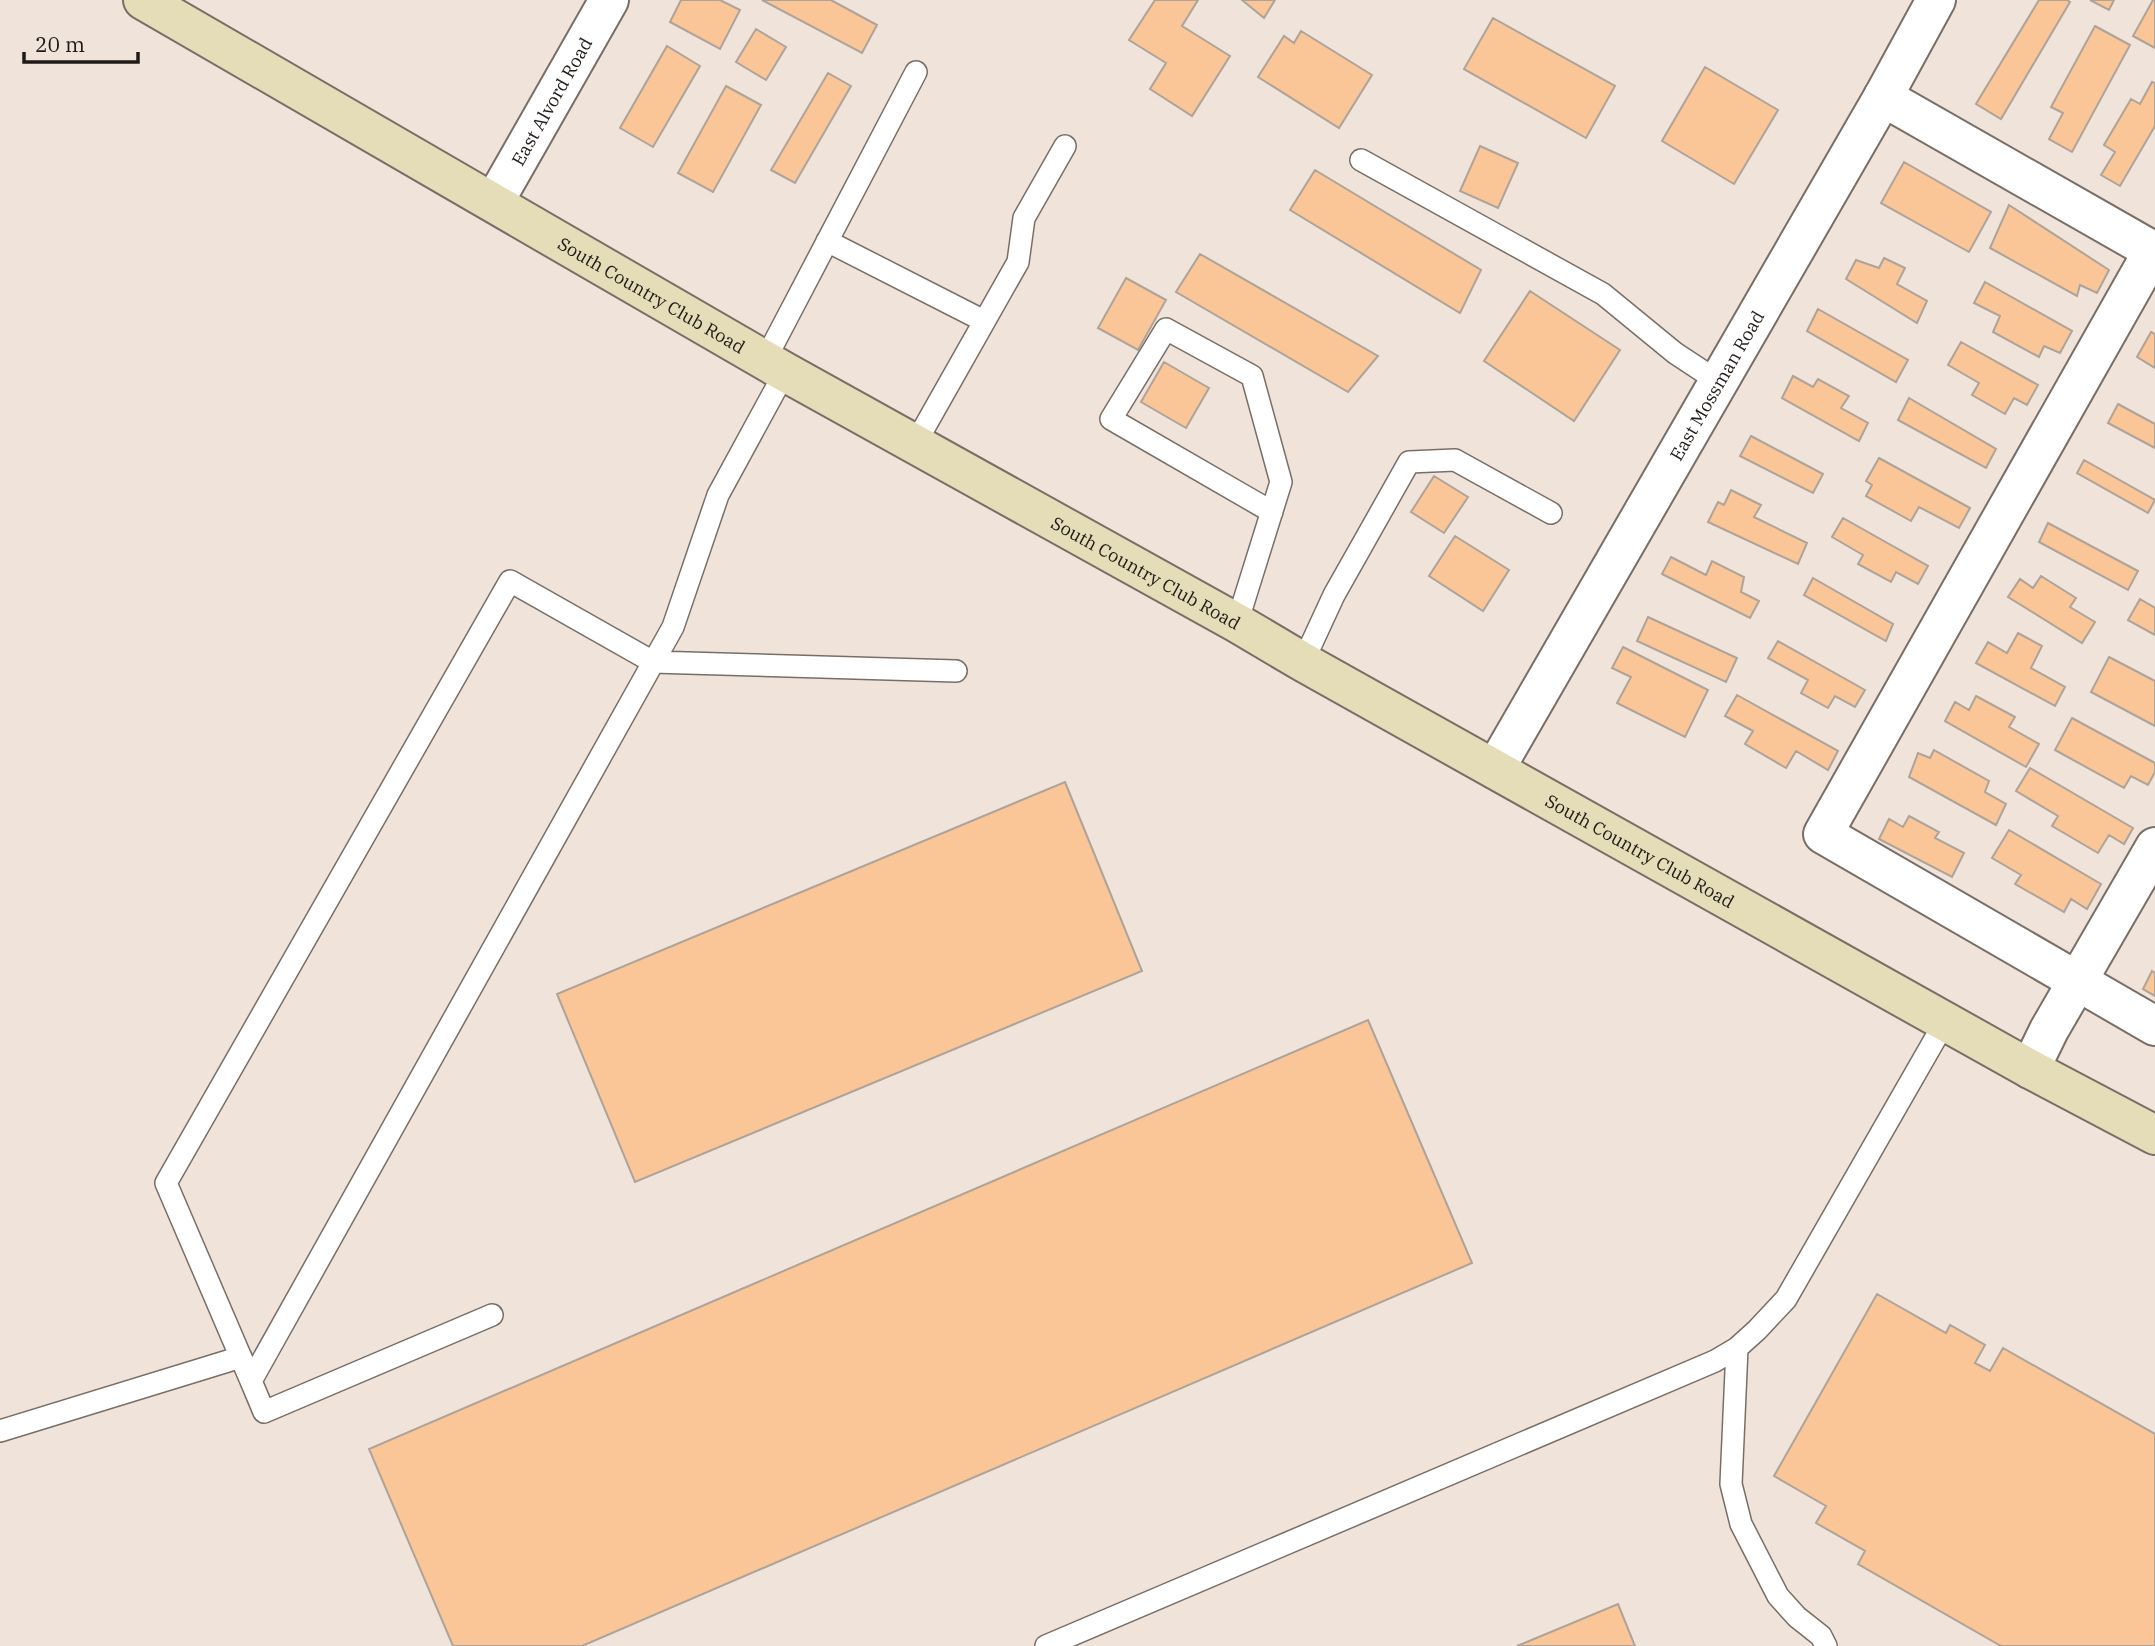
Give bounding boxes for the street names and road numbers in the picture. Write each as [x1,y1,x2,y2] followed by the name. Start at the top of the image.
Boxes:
[506,33,597,169] street label: East Alvord Road
[554,231,750,358] street label: South Country Club Road
[1664,306,1769,465] street label: East Mossman Road
[1047,511,1245,634] street label: South Country Club Road
[1542,789,1739,913] street label: South Country Club Road

